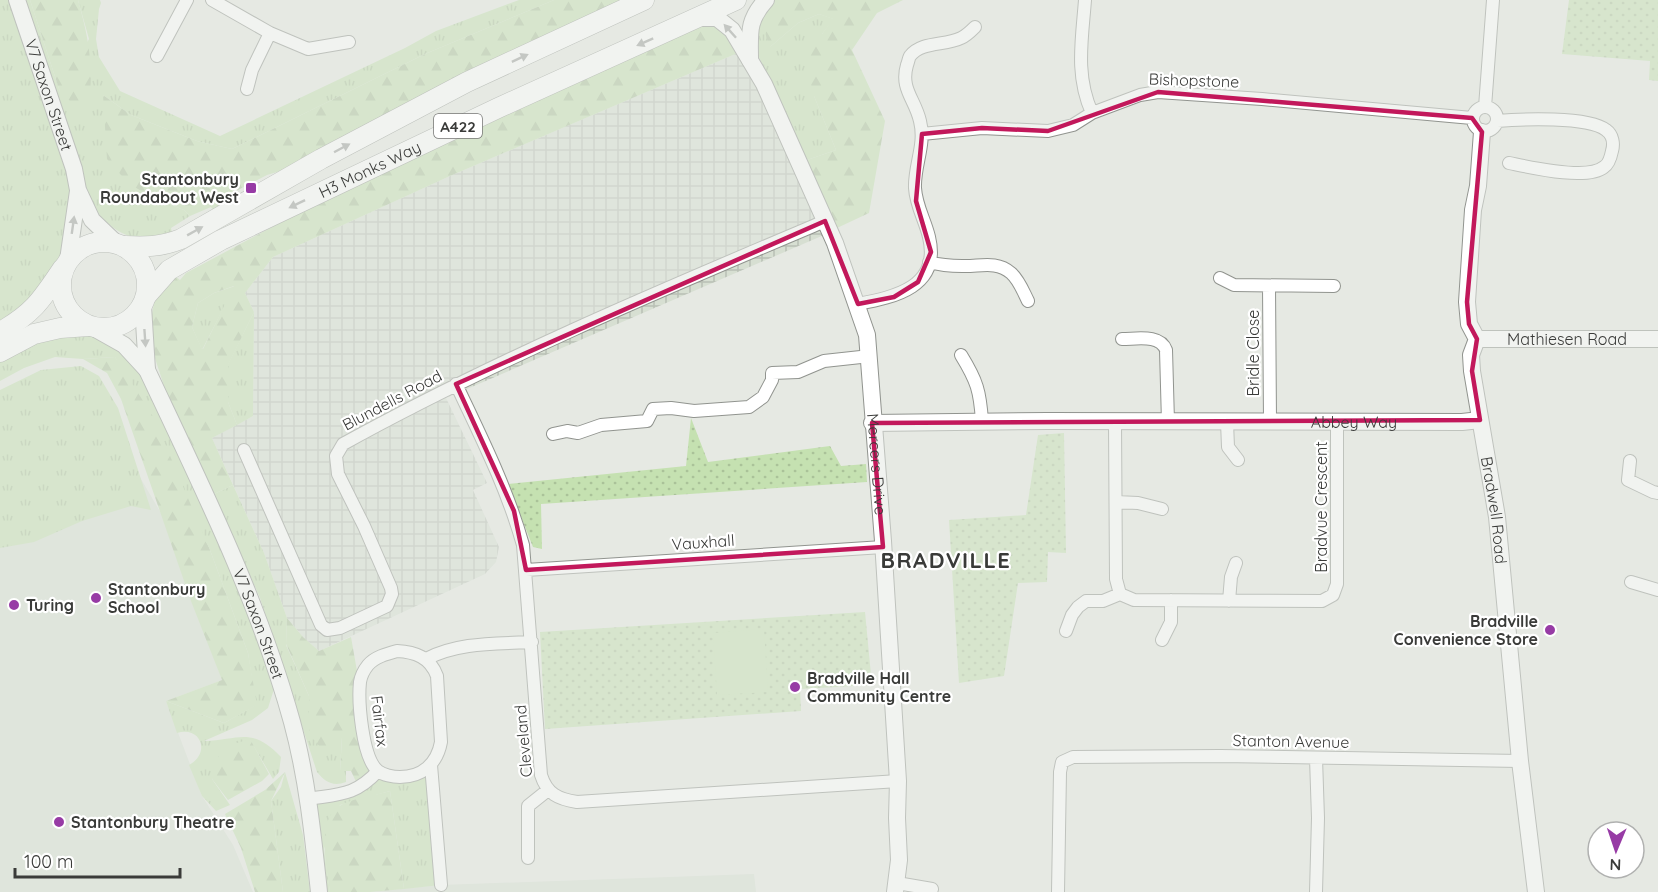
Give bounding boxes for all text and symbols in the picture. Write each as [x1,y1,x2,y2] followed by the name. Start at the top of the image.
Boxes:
[723,23,737,38] one-way arrow
[21,36,77,153] street label: V7 Saxon Street
[636,37,653,46] one-way arrow
[511,53,528,62] one-way arrow
[1148,68,1240,92] street label: Bishopstone
[434,114,482,138] road number: A422
[315,136,424,202] street label: H3 Monks Way
[333,143,350,153] one-way arrow
[100,169,239,207] place label: Stantonbury Roundabout West
[244,181,258,195] marker: Stantonbury Roundabout West
[288,200,305,209] one-way arrow
[69,215,78,234] one-way arrow
[187,226,204,236] one-way arrow
[1243,310,1263,396] street label: Bridle Close
[140,328,150,347] one-way arrow
[1507,329,1627,349] street label: Mathiesen Road
[339,365,445,435] street label: Blundells Road
[863,412,891,516] street label: Mercers Drive
[1311,412,1397,432] street label: Abbey Way
[1311,441,1331,573] street label: Bradvue Crescent
[1477,455,1511,565] street label: Bradwell Road
[671,530,735,554] street label: Vauxhall
[881,546,1011,574] district label: BRADVILLE
[229,565,288,681] street label: V7 Saxon Street
[108,579,205,617] place label: Stantonbury School
[89,591,103,605] marker: Stantonbury School
[26,595,74,615] place label: Turing
[7,598,21,612] marker: Turing
[1394,611,1538,649] place label: Bradville Convenience Store
[1543,623,1557,637] marker: Bradville Convenience Store
[807,668,951,706] place label: Bradville Hall Community Centre
[788,680,802,694] marker: Bradville Hall Community Centre
[367,694,393,748] street label: Fairfax
[510,704,536,778] street label: Cleveland
[1232,730,1350,752] street label: Stanton Avenue
[71,812,234,832] place label: Stantonbury Theatre
[52,815,66,829] marker: Stantonbury Theatre
[1586,820,1646,880] north arrow
[15,841,180,879] scale bar
[24,850,73,873] text: 100 m
[1609,855,1622,875] text: N

